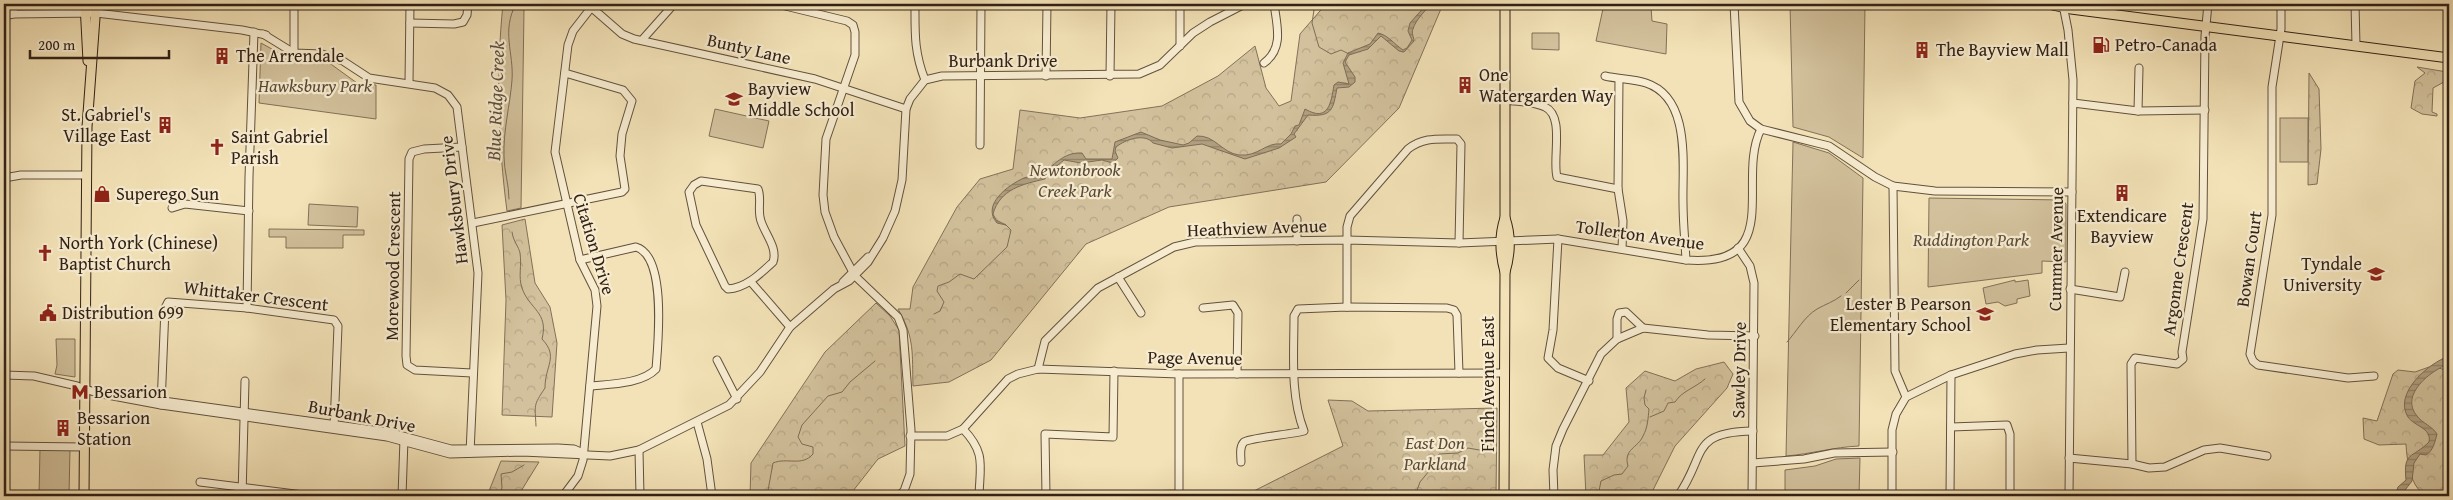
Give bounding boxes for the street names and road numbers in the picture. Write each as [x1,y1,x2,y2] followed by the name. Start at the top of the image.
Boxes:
[705,26,794,71] street label: Bunty Lane
[949,47,1057,74] street label: Burbank Drive
[432,134,475,266] street label: Hawksbury Drive
[2041,187,2070,311] street label: Cummer Avenue
[378,190,407,341] street label: Morewood Crescent
[566,190,623,298] street label: Citation Drive
[2155,200,2200,337] street label: Argonne Crescent
[2228,209,2269,309] street label: Bowan Court
[1187,212,1327,243] street label: Heathview Avenue
[1574,212,1706,257] street label: Tollerton Avenue
[182,273,331,318] street label: Whittaker Crescent
[1474,315,1501,452] street label: Finch Avenue East
[1724,321,1753,419] street label: Sawley Drive
[1147,343,1243,372] street label: Page Avenue
[306,392,418,439] street label: Burbank Drive

